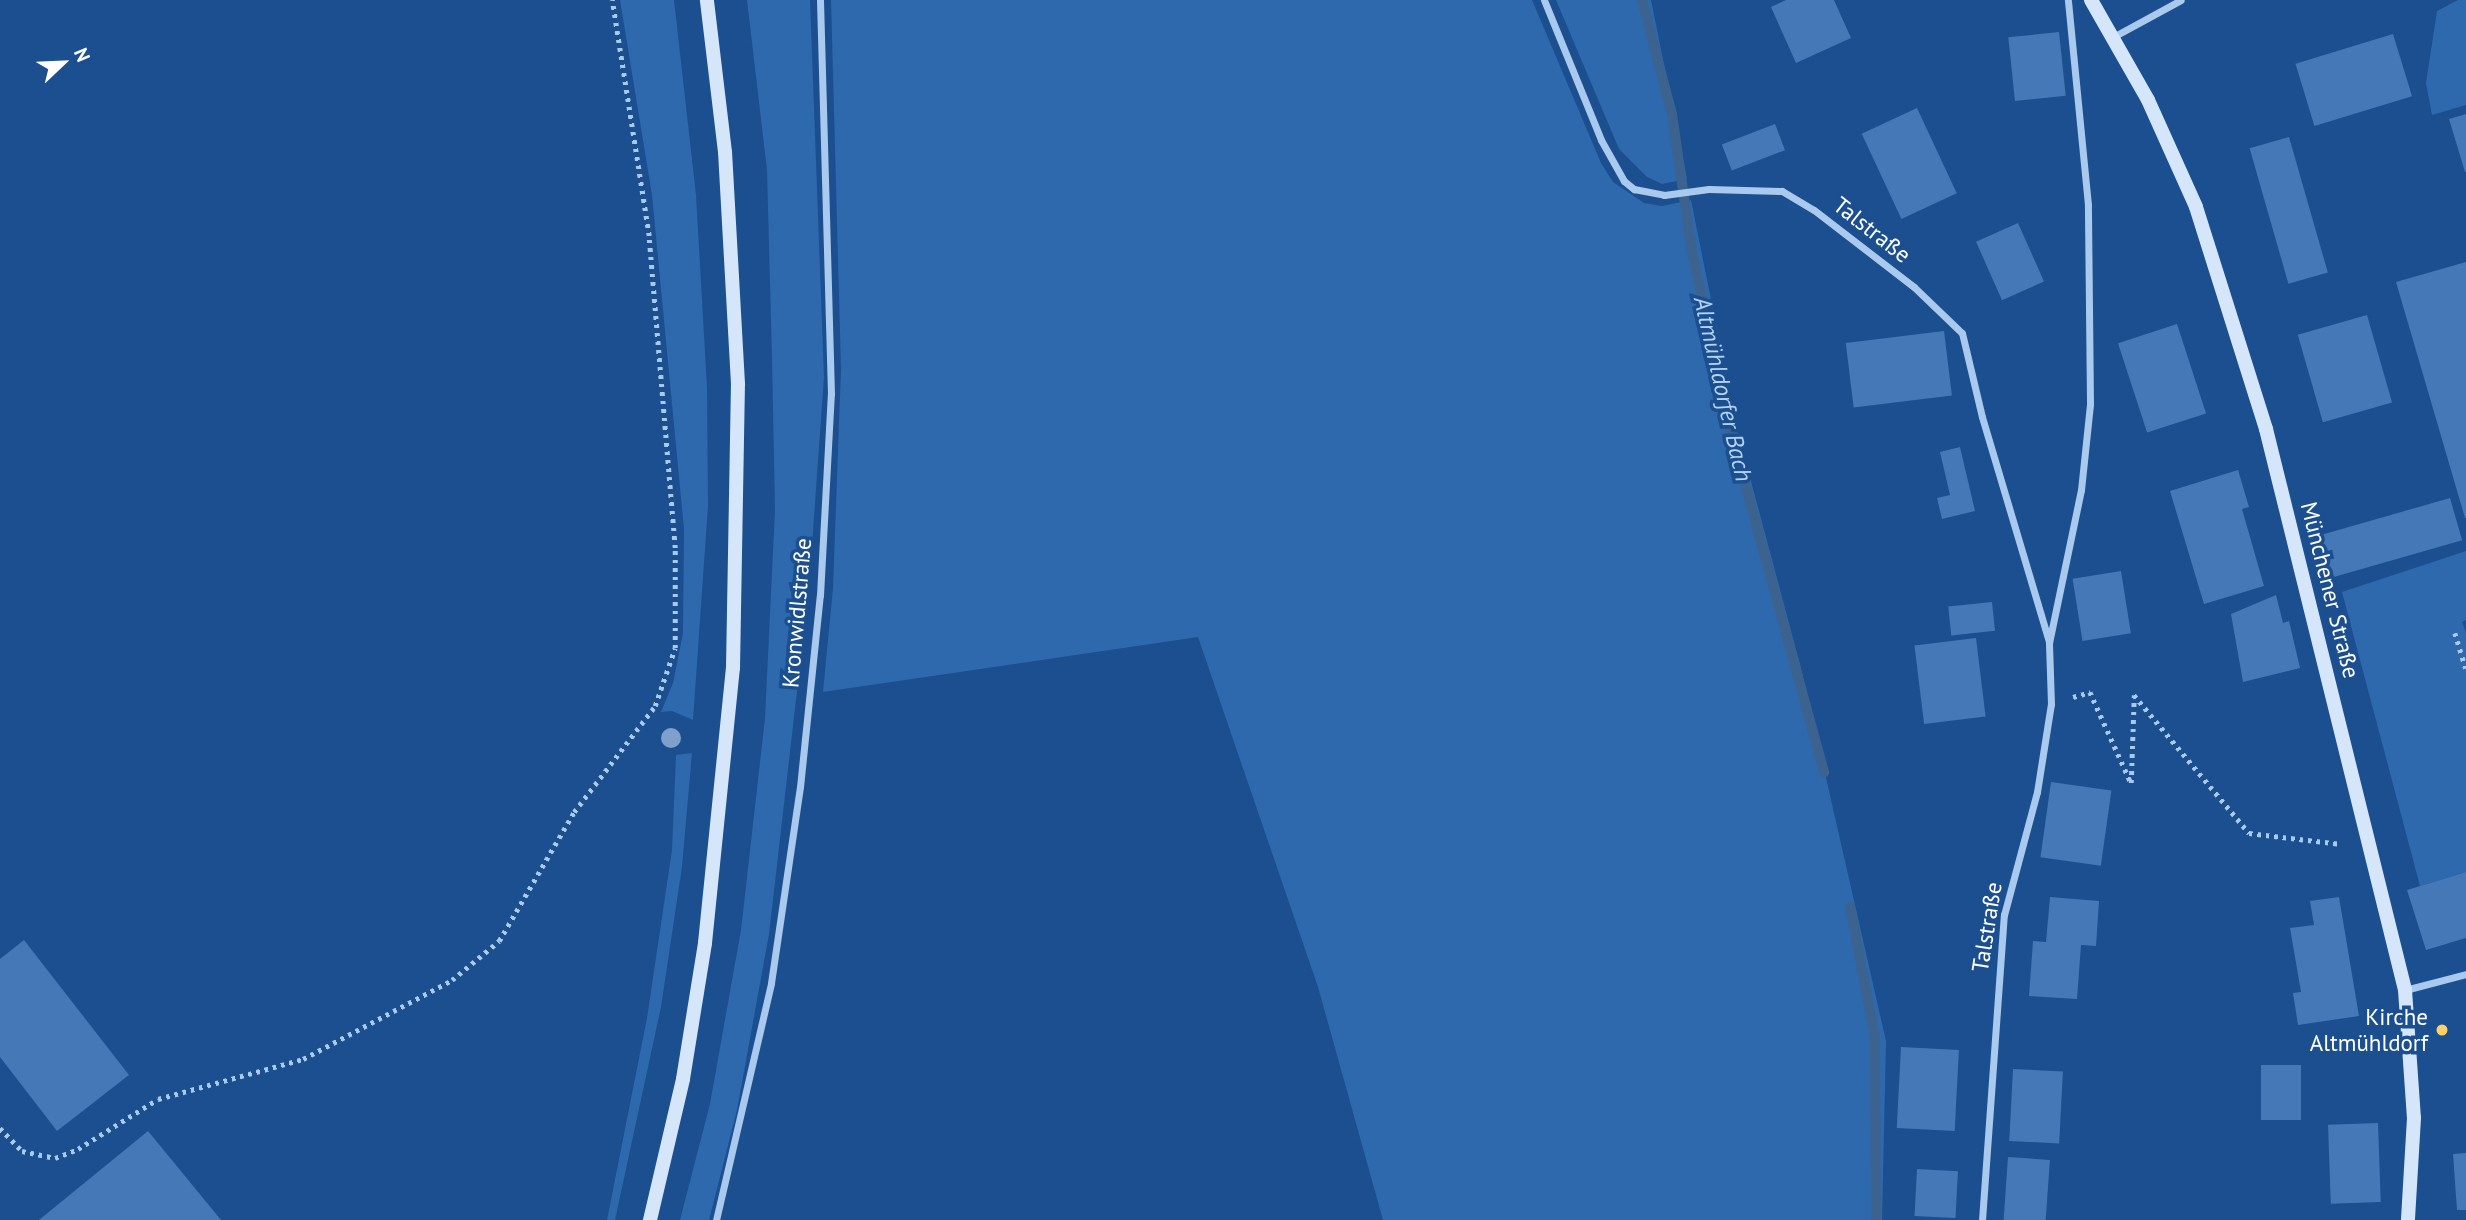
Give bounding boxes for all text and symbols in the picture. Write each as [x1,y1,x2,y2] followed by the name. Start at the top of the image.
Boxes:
[28,28,98,98] north arrow
[69,44,96,65] text: N
[1828,191,1916,269] street label: Talstraße
[1688,294,1758,484] water label: Altmühldorfer Bach
[2295,499,2365,681] street label: Münchener Straße
[777,537,817,689] street label: Kronwidlstraße
[1966,880,2008,974] street label: Talstraße
[2310,1003,2428,1057] place label: Kirche Altmühldorf
[2434,1022,2450,1038] marker: Kirche Altmühldorf

